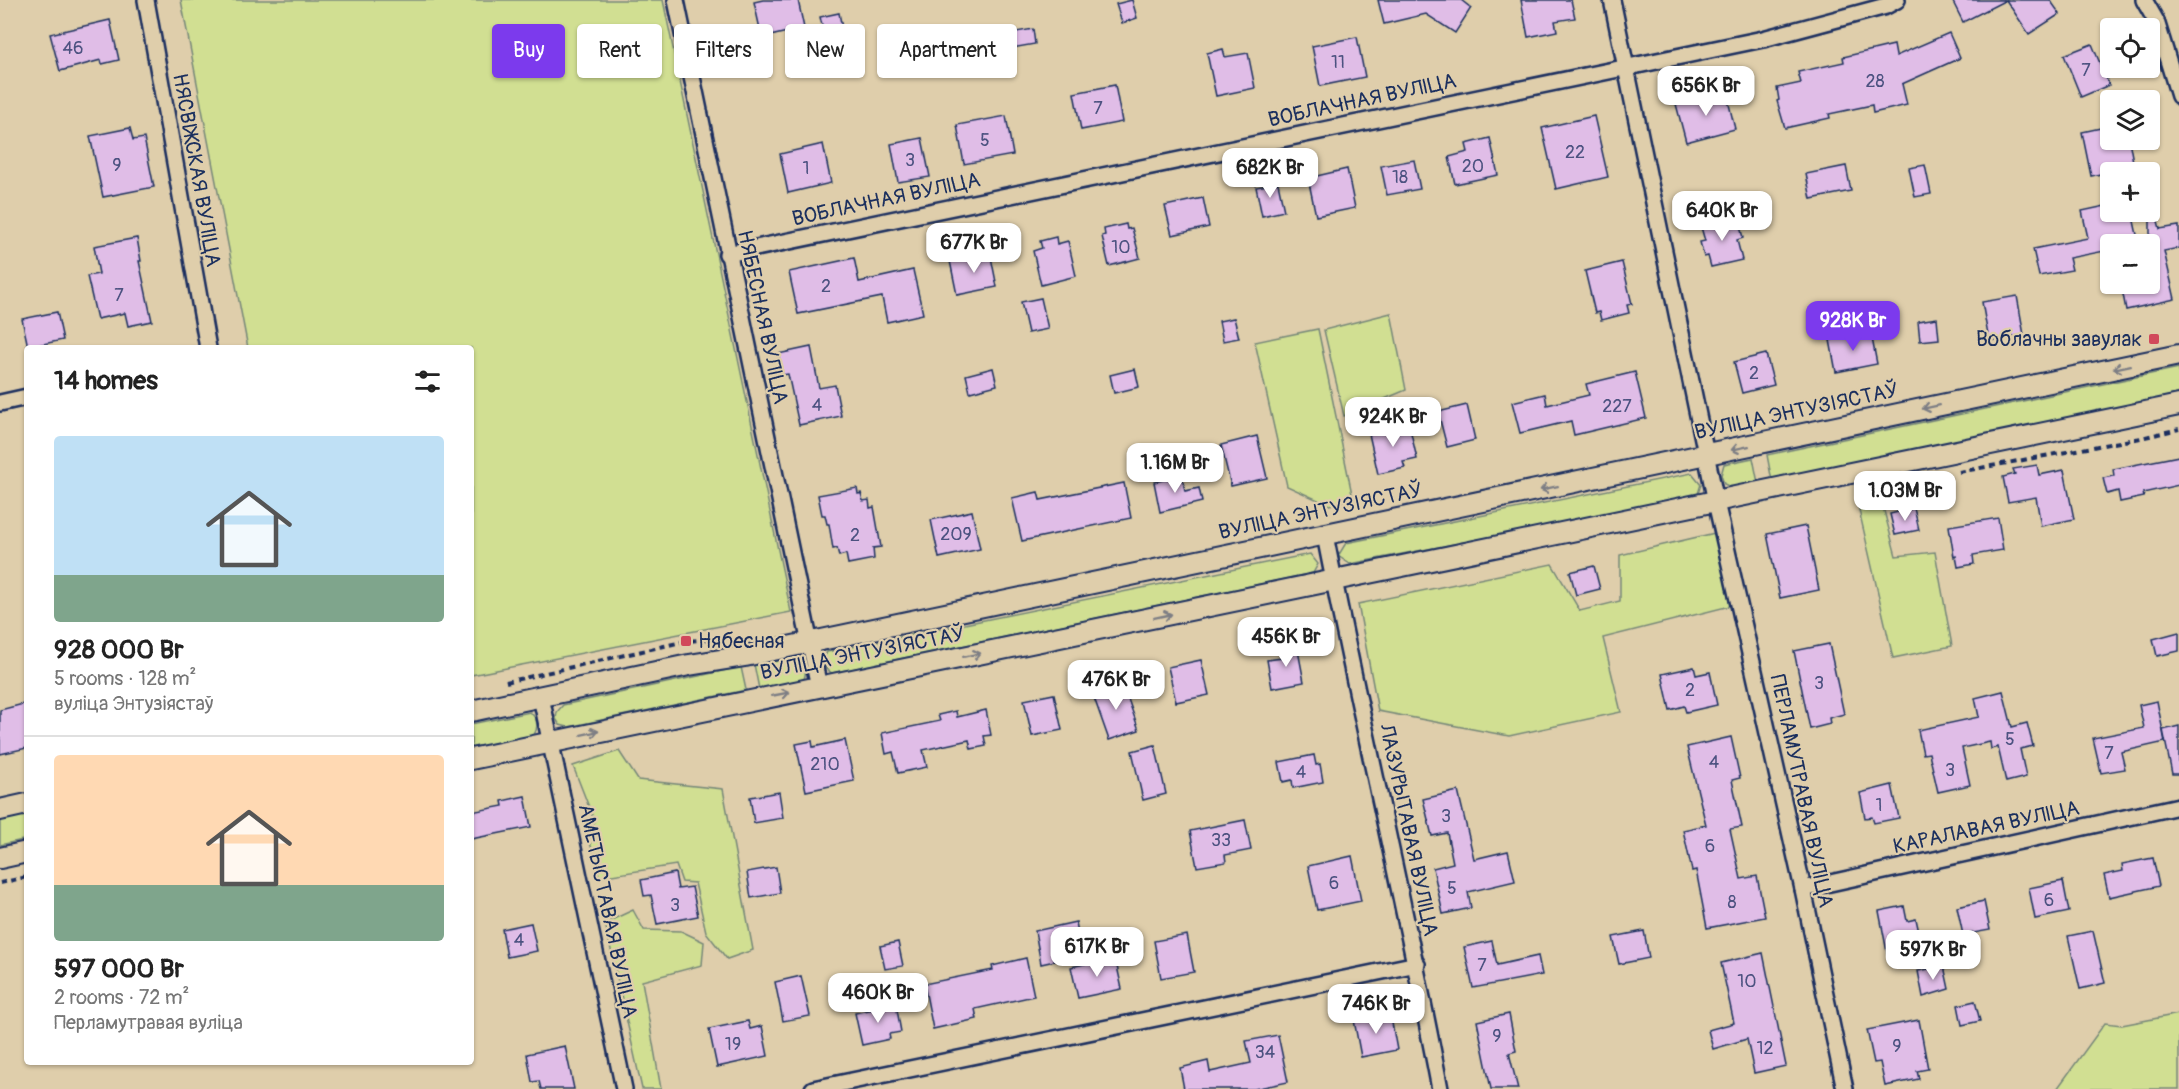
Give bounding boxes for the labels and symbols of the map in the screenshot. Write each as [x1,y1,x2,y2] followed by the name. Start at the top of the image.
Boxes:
[63,37,83,60] house number: 46
[1331,51,1345,74] house number: 11
[2081,59,2091,82] house number: 7
[1651,66,1761,117] pin: 656K Br
[1265,67,1459,134] street label: ВОБЛАЧНАЯ ВУЛІЦА
[1865,70,1885,93] house number: 28
[166,71,227,269] street label: НЯСВІЖСКАЯ ВУЛІЦА
[1093,97,1103,120] house number: 7
[980,129,990,152] house number: 5
[1565,141,1585,164] house number: 22
[1215,148,1325,199] pin: 682K Br
[905,149,915,172] house number: 3
[112,154,122,177] house number: 9
[1462,155,1484,178] house number: 20
[802,157,810,180] house number: 1
[789,166,983,233] street label: ВОБЛАЧНАЯ ВУЛІЦА
[1392,166,1408,189] house number: 18
[1667,191,1777,242] pin: 640K Br
[919,223,1029,274] pin: 677K Br
[731,228,794,407] street label: НЯБЕСНАЯ ВУЛІЦА
[1111,236,1131,259] house number: 10
[821,275,831,298] house number: 2
[114,284,124,307] house number: 7
[1798,301,1908,352] pin: 928K Br
[1976,326,2142,353] place label: Воблачны завулак
[2147,332,2161,346] marker: Воблачны завулак
[1749,362,1759,385] house number: 2
[2112,362,2132,373] one-way arrow
[1692,377,1900,446] street label: ВУЛІЦА ЭНТУЗІЯСТАЎ
[812,394,823,417] house number: 4
[1602,395,1632,418] house number: 227
[1338,397,1448,448] pin: 924K Br
[1922,402,1941,414] one-way arrow
[1113,443,1237,494] pin: 1.16M Br
[1731,443,1750,454] one-way arrow
[1843,471,1967,522] pin: 1.03M Br
[1216,477,1424,546] street label: ВУЛІЦА ЭНТУЗІЯСТАЎ
[1540,483,1560,494] one-way arrow
[940,523,972,546] house number: 209
[850,524,860,547] house number: 2
[1153,610,1172,621] one-way arrow
[1231,617,1341,668] pin: 456K Br
[758,620,967,686] street label: ВУЛІЦА ЭНТУЗІЯСТАЎ
[698,628,784,655] place label: Нябесная
[679,634,693,648] marker: Нябесная
[962,649,981,661] one-way arrow
[1061,660,1171,711] pin: 476K Br
[1764,672,1839,910] street label: ПЕРЛАМУТРАВАЯ ВУЛІЦА
[1814,672,1824,695] house number: 3
[1685,679,1695,702] house number: 2
[771,689,790,700] one-way arrow
[1373,721,1444,939] street label: ЛАЗУРЫТАВАЯ ВУЛІЦА
[580,727,599,738] one-way arrow
[2005,728,2015,751] house number: 5
[2104,742,2114,765] house number: 7
[1709,751,1720,774] house number: 4
[810,753,840,776] house number: 210
[1945,759,1955,782] house number: 3
[1296,761,1307,784] house number: 4
[1875,794,1883,817] house number: 1
[1890,795,2082,860] street label: КАРАЛАВАЯ ВУЛІЦА
[572,801,643,1021] street label: АМЕТЫСТАВАЯ ВУЛІЦА
[1441,805,1451,828] house number: 3
[1211,829,1231,852] house number: 33
[1705,835,1715,858] house number: 6
[1329,872,1339,895] house number: 6
[1447,877,1457,900] house number: 5
[2044,889,2054,912] house number: 6
[1727,891,1737,914] house number: 8
[670,894,680,917] house number: 3
[1042,927,1152,978] pin: 617K Br
[514,929,525,952] house number: 4
[1878,930,1988,981] pin: 597K Br
[1477,954,1487,977] house number: 7
[1737,970,1757,993] house number: 10
[823,973,933,1024] pin: 460K Br
[1321,984,1431,1035] pin: 746K Br
[1492,1025,1502,1048] house number: 9
[725,1033,741,1056] house number: 19
[1892,1035,1902,1058] house number: 9
[1756,1037,1774,1060] house number: 12
[1255,1041,1276,1064] house number: 34

